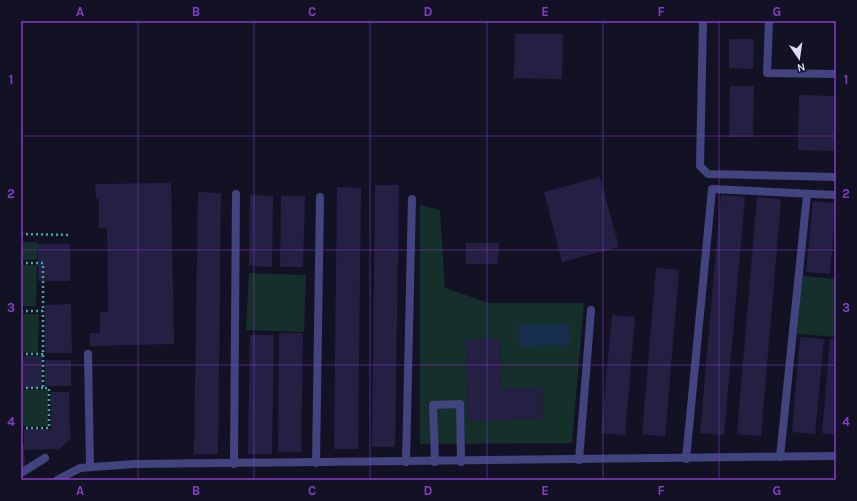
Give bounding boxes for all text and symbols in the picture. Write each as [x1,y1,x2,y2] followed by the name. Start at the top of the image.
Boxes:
[76,4,84,19] text: A
[192,4,200,19] text: B
[308,4,316,19] text: C
[424,4,433,19] text: D
[541,4,549,19] text: E
[657,4,665,19] text: F
[773,4,781,19] text: G
[779,38,819,78] north arrow
[796,60,806,74] text: N
[9,72,13,87] text: 1
[844,72,848,87] text: 1
[7,186,15,201] text: 2
[842,186,850,201] text: 2
[7,300,15,315] text: 3
[842,300,850,315] text: 3
[7,414,15,429] text: 4
[842,414,850,429] text: 4
[76,483,84,498] text: A
[192,483,200,498] text: B
[308,483,316,498] text: C
[424,483,433,498] text: D
[541,483,549,498] text: E
[657,483,665,498] text: F
[773,483,781,498] text: G

